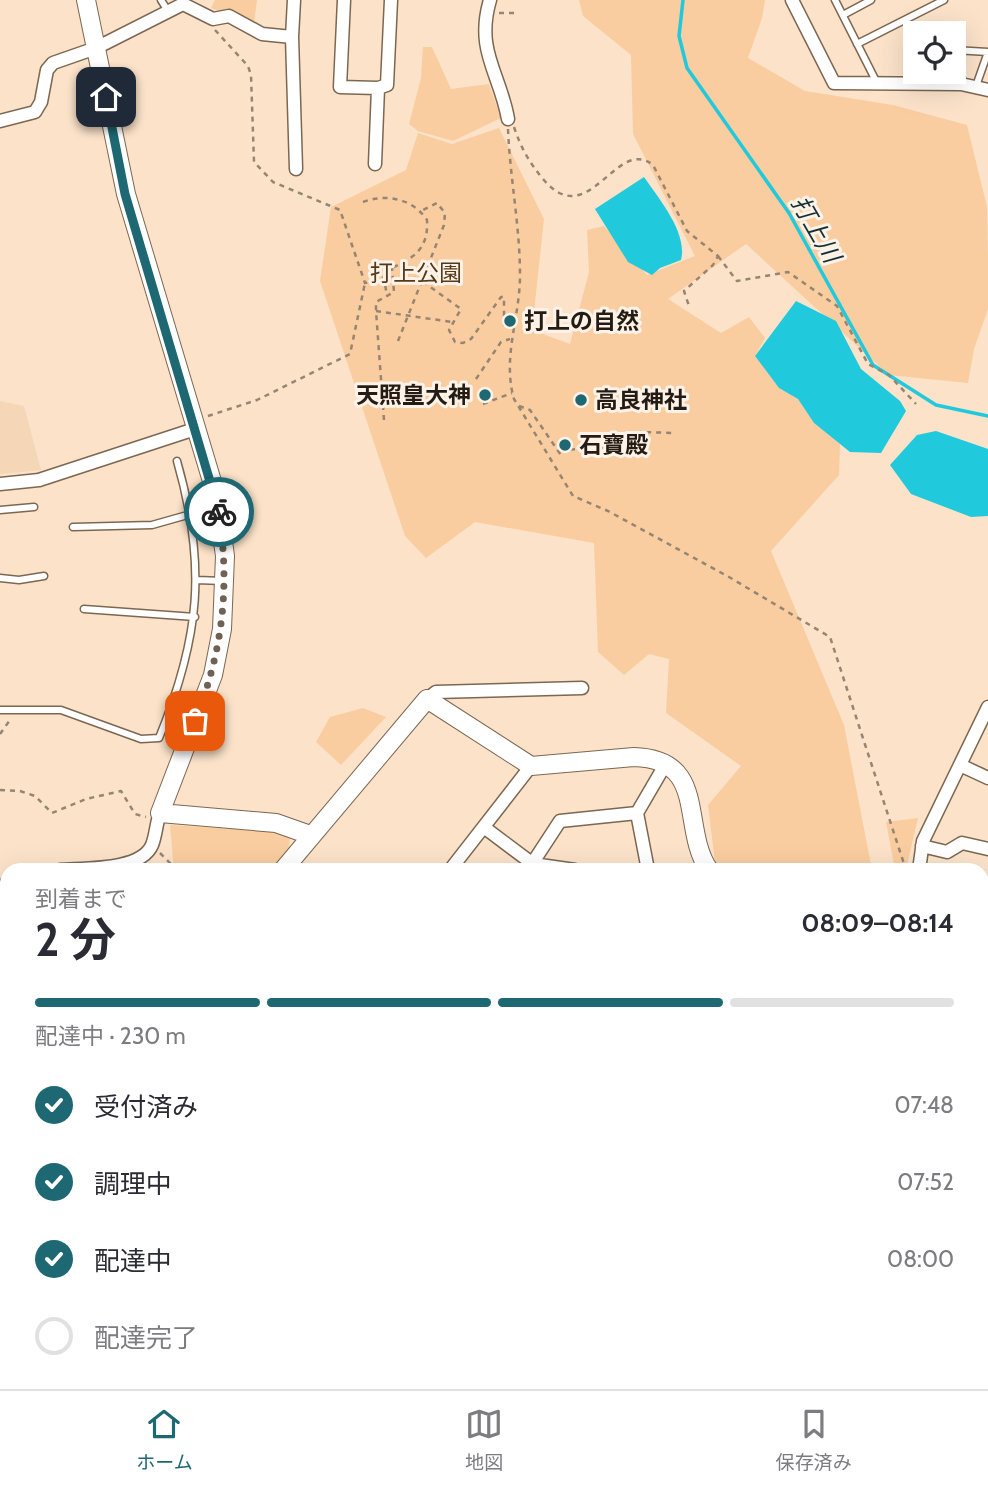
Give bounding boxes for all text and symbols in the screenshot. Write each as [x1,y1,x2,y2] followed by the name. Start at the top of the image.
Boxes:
[903,21,966,84] map controls
[903,21,966,84] button: locate
[76,67,136,127] pin
[87,78,125,116] icon: home
[785,191,848,270] water label: 打上川
[370,259,462,287] park label: 打上公園
[524,307,639,335] place label: 打上の自然
[502,313,518,329] marker: 打上の自然
[356,381,471,409] place label: 天照皇大神
[595,386,687,414] place label: 高良神社
[477,387,493,403] marker: 天照皇大神
[573,392,589,408] marker: 高良神社
[579,431,648,459] place label: 石寶殿
[557,437,573,453] marker: 石寶殿
[184,477,254,547] courier
[200,493,238,531] icon: bike
[165,691,225,751] pin
[176,702,214,740] icon: bag
[35,885,127,913] text: 到着まで
[801,907,954,939] text: 08:09–08:14
[35,912,116,968] text: 2 分
[35,1022,186,1050] text: 配達中 · 230 m
[35,1086,73,1124] icon: check
[94,1091,198,1123] text: 受付済み
[895,1091,954,1119] text: 07:48
[35,1163,73,1201] icon: check
[94,1168,172,1200] text: 調理中
[897,1168,954,1196] text: 07:52
[35,1240,73,1278] icon: check
[94,1245,172,1277] text: 配達中
[887,1245,954,1273] text: 08:00
[94,1322,198,1354] text: 配達完了
[136,1405,193,1474] tab: ホーム
[465,1405,503,1474] tab: 地図
[776,1405,852,1474] tab: 保存済み

